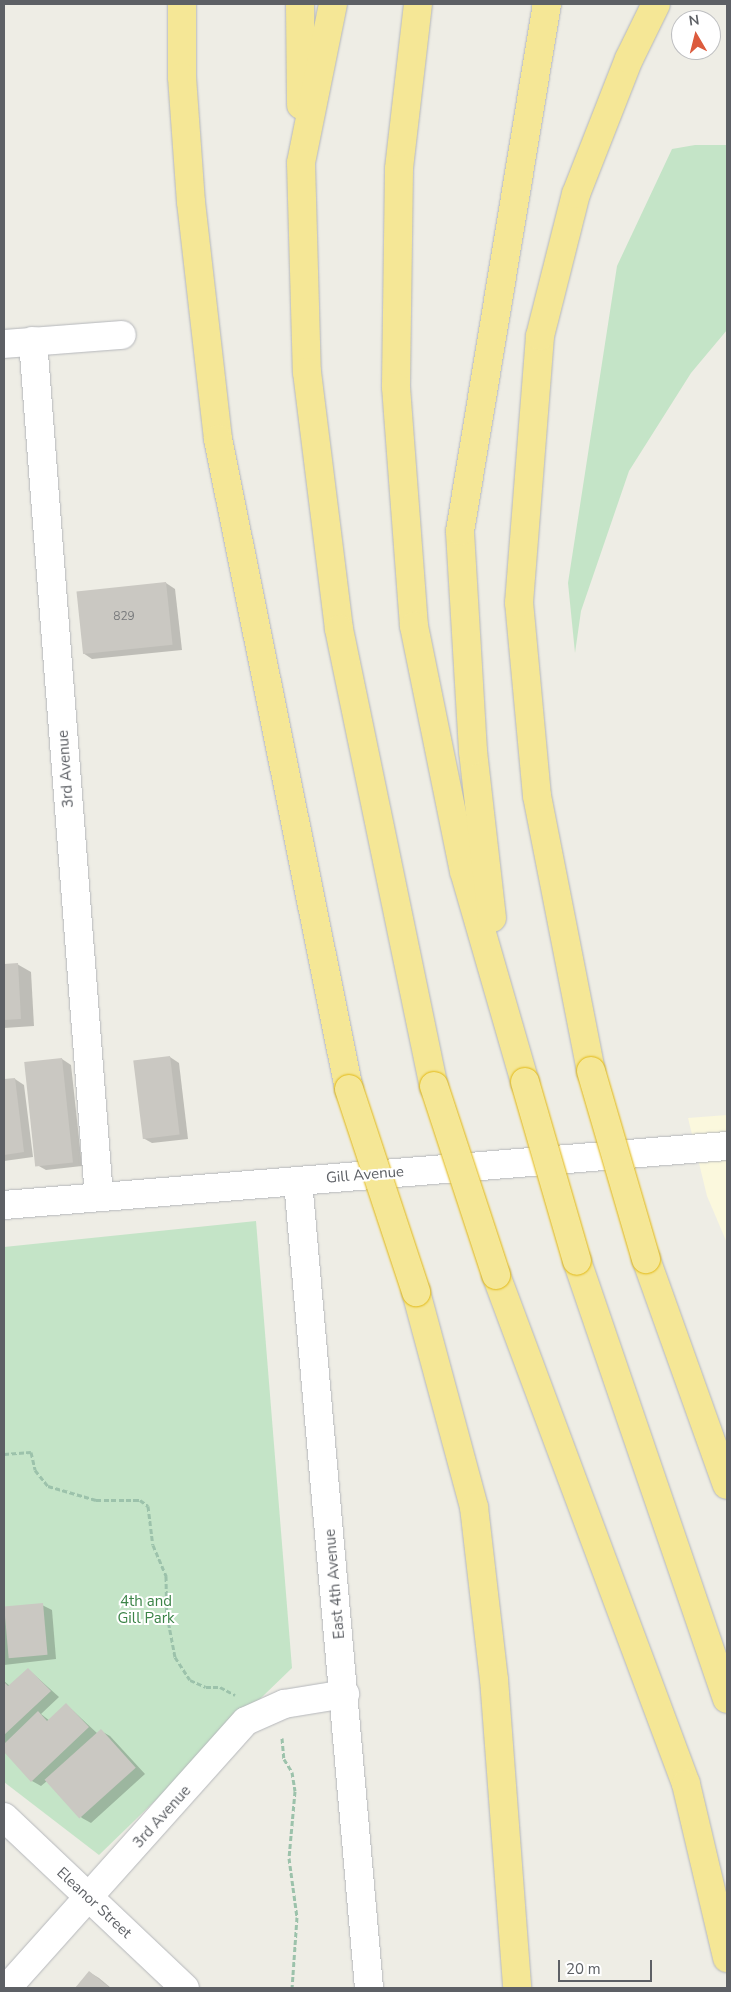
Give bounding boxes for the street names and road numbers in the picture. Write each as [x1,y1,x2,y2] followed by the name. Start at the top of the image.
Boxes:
[54,730,78,808] street label: 3rd Avenue
[325,1163,405,1187] street label: Gill Avenue
[321,1528,349,1640] street label: East 4th Avenue
[129,1782,195,1852] street label: 3rd Avenue
[53,1864,135,1942] street label: Eleanor Street

